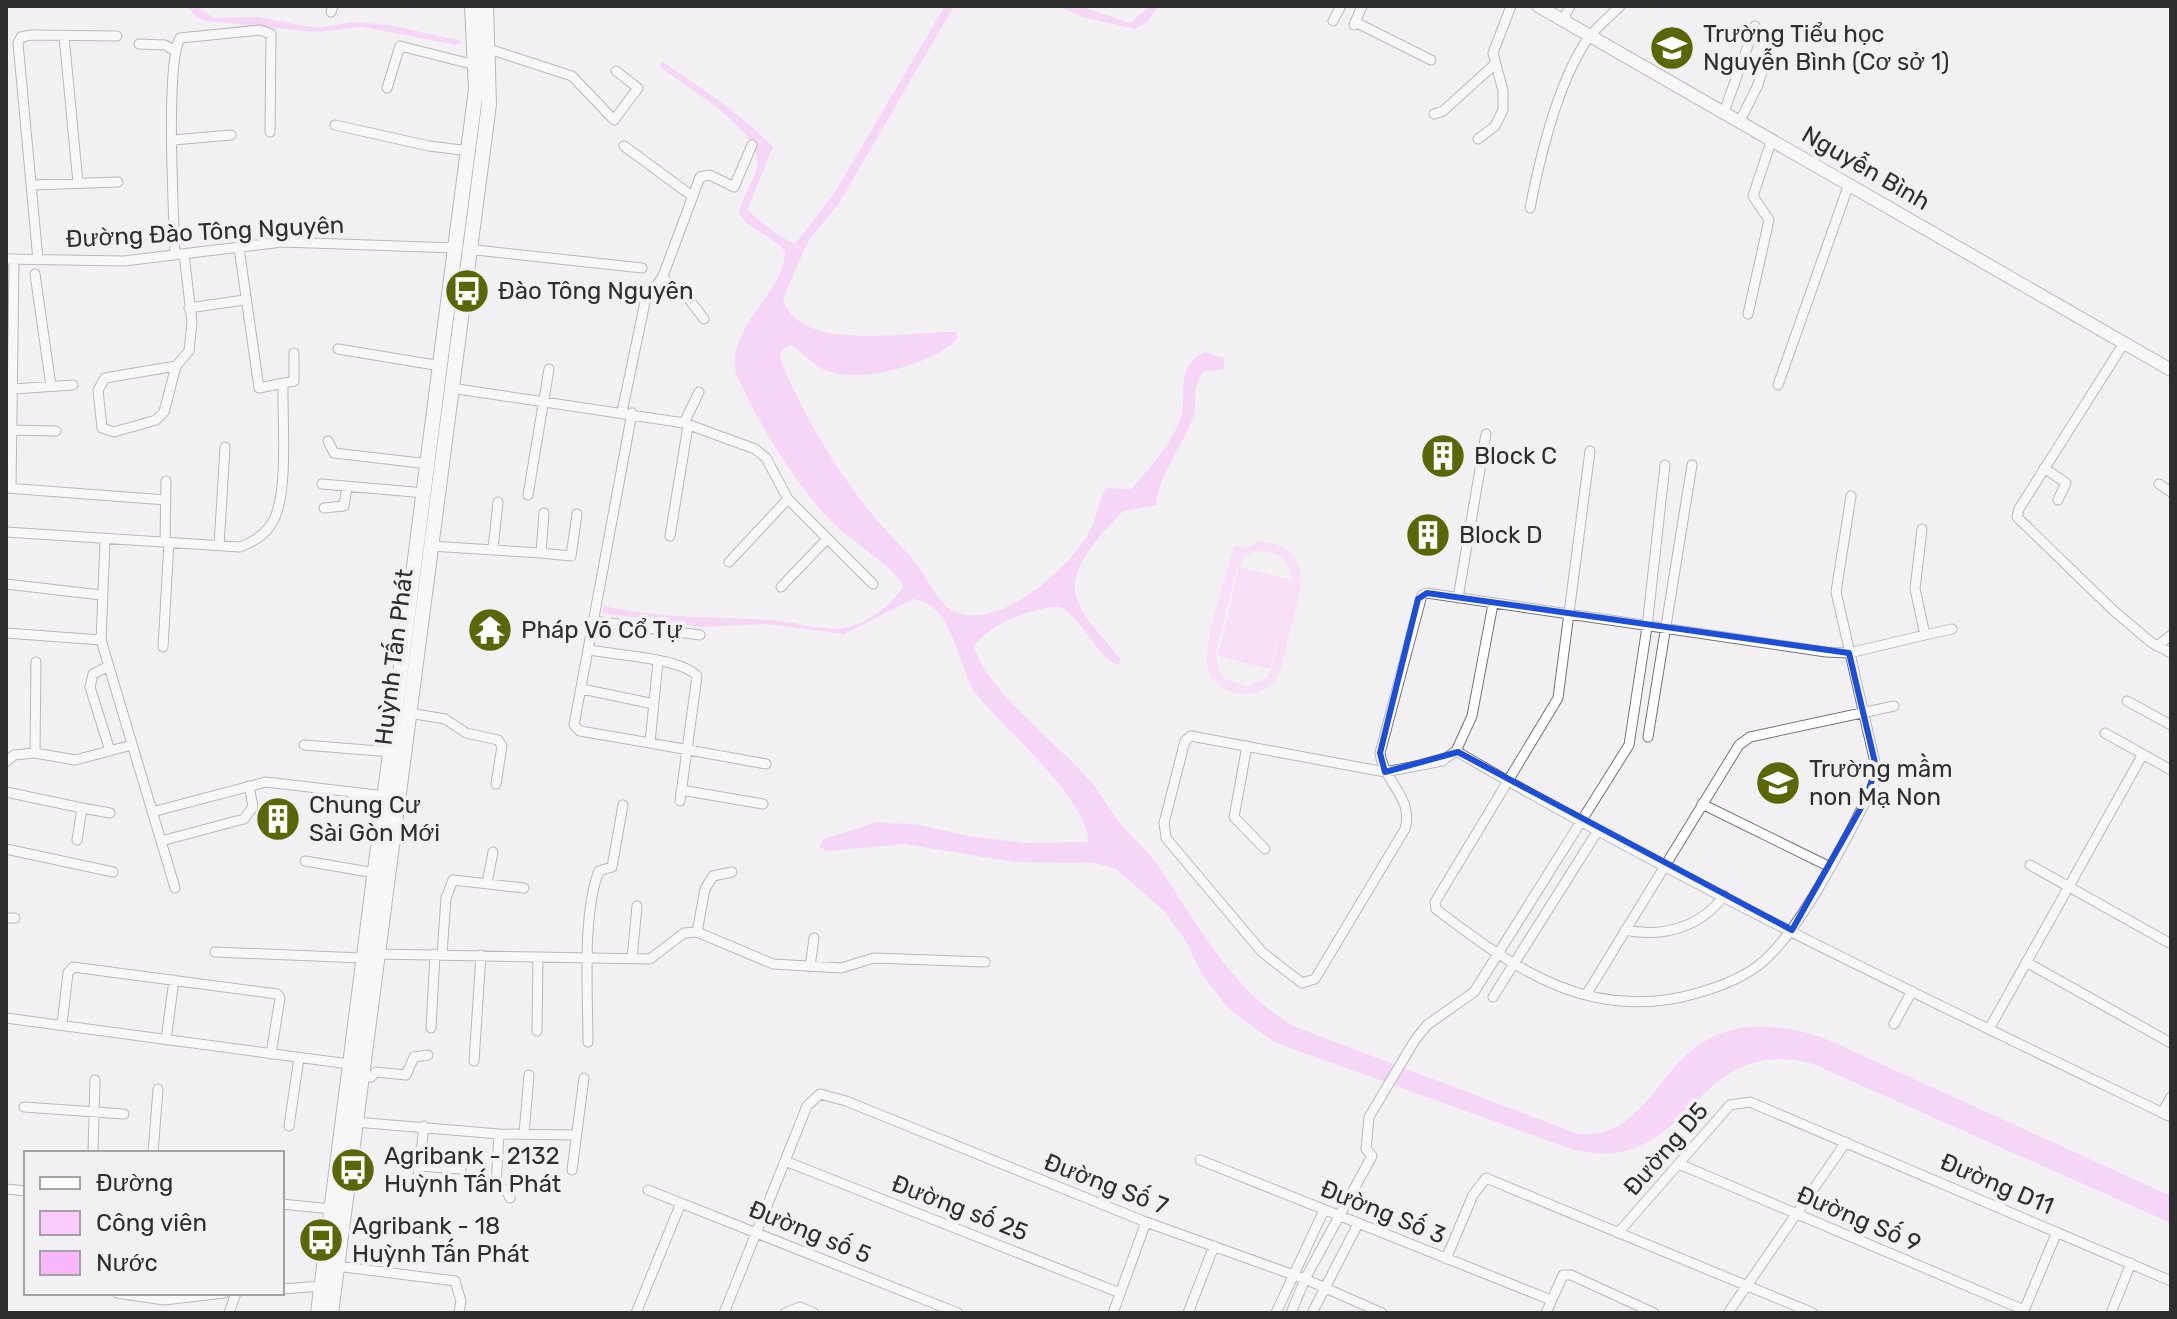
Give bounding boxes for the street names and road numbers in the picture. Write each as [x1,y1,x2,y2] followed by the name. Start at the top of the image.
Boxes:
[1797,120,1935,216] street label: Nguyễn Bình
[65,211,345,253] street label: Đường Đào Tông Nguyên
[367,567,419,747] street label: Huỳnh Tấn Phát
[1618,1097,1714,1201] street label: Đường D5
[1040,1146,1173,1220] street label: Đường Số 7
[1936,1148,2058,1220] street label: Đường D11
[888,1167,1033,1247] street label: Đường số 25
[1316,1172,1450,1250] street label: Đường Số 3
[1793,1178,1926,1258] street label: Đường Số 9
[745,1193,876,1269] street label: Đường số 5

